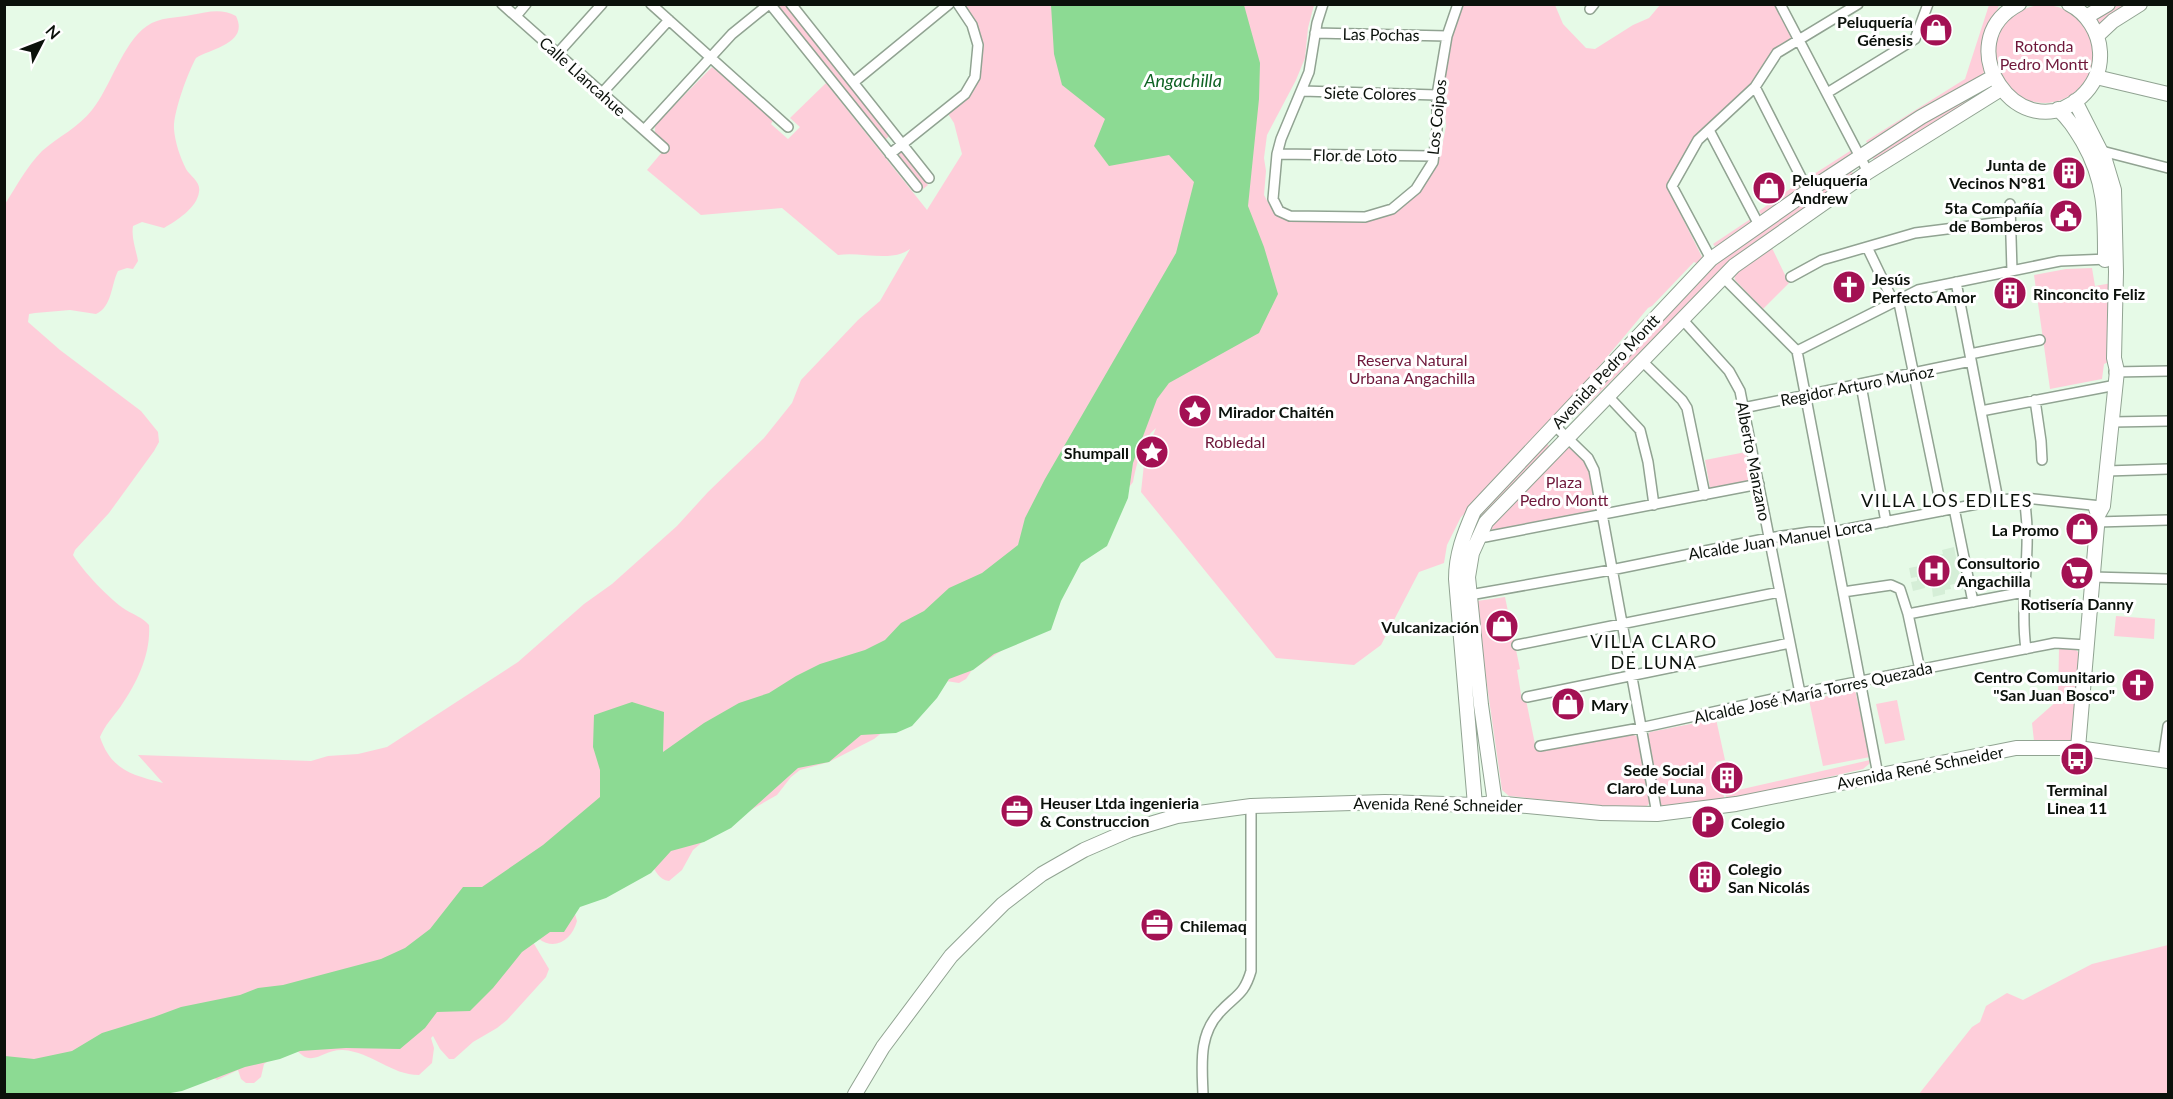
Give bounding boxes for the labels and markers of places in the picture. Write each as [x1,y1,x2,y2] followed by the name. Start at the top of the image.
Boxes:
[1837,12,1913,49] place label: Peluquería Génesis
[1918,12,1954,48] shop icon: Peluquería Génesis
[1948,155,2046,192] place label: Junta de Vecinos N°81
[2051,155,2087,191] building icon: Junta de Vecinos N°81
[1751,170,1787,206] shop icon: Peluquería Andrew
[1791,170,1868,207] place label: Peluquería Andrew
[1944,198,2043,235] place label: 5ta Compañía de Bomberos
[2048,198,2084,234] public building icon: 5ta Compañía de Bomberos
[1831,269,1867,305] church icon: Jesús Perfecto Amor
[1872,269,1976,306] place label: Jesús Perfecto Amor
[1992,275,2028,311] building icon: Rinconcito Feliz
[2033,284,2145,303] place label: Rinconcito Feliz
[1177,393,1213,429] place icon: Mirador Chaitén
[1218,402,1334,421] place label: Mirador Chaitén
[1134,434,1170,470] place icon: Shumpall
[1064,443,1129,462] place label: Shumpall
[2064,511,2100,547] shop icon: La Promo
[1991,520,2059,539] place label: La Promo
[1916,553,1952,589] hospital icon: Consultorio Angachilla
[1956,553,2040,590] place label: Consultorio Angachilla
[2059,555,2095,591] supermarket icon: Rotisería Danny
[2020,594,2134,613] place label: Rotisería Danny
[1484,608,1520,644] shop icon: Vulcanización
[1380,617,1479,636] place label: Vulcanización
[1974,667,2115,704] place label: Centro Comunitario "San Juan Bosco"
[2120,667,2156,703] church icon: Centro Comunitario "San Juan Bosco"
[1550,686,1586,722] shop icon: Mary
[1591,695,1629,714] place label: Mary
[2059,741,2095,777] bus stop icon: Terminal Linea 11
[1607,760,1704,797] place label: Sede Social Claro de Luna
[1709,760,1745,796] building icon: Sede Social Claro de Luna
[2047,780,2107,817] place label: Terminal Linea 11
[999,793,1035,829] office icon: Heuser Ltda ingenieria & Construccion
[1040,793,1199,830] place label: Heuser Ltda ingenieria & Construccion
[1690,804,1726,840] parking icon: Colegio
[1731,813,1785,832] place label: Colegio
[1687,859,1723,895] building icon: Colegio San Nicolás
[1728,859,1810,896] place label: Colegio San Nicolás
[1139,907,1175,943] office icon: Chilemaq
[1180,916,1247,935] place label: Chilemaq

